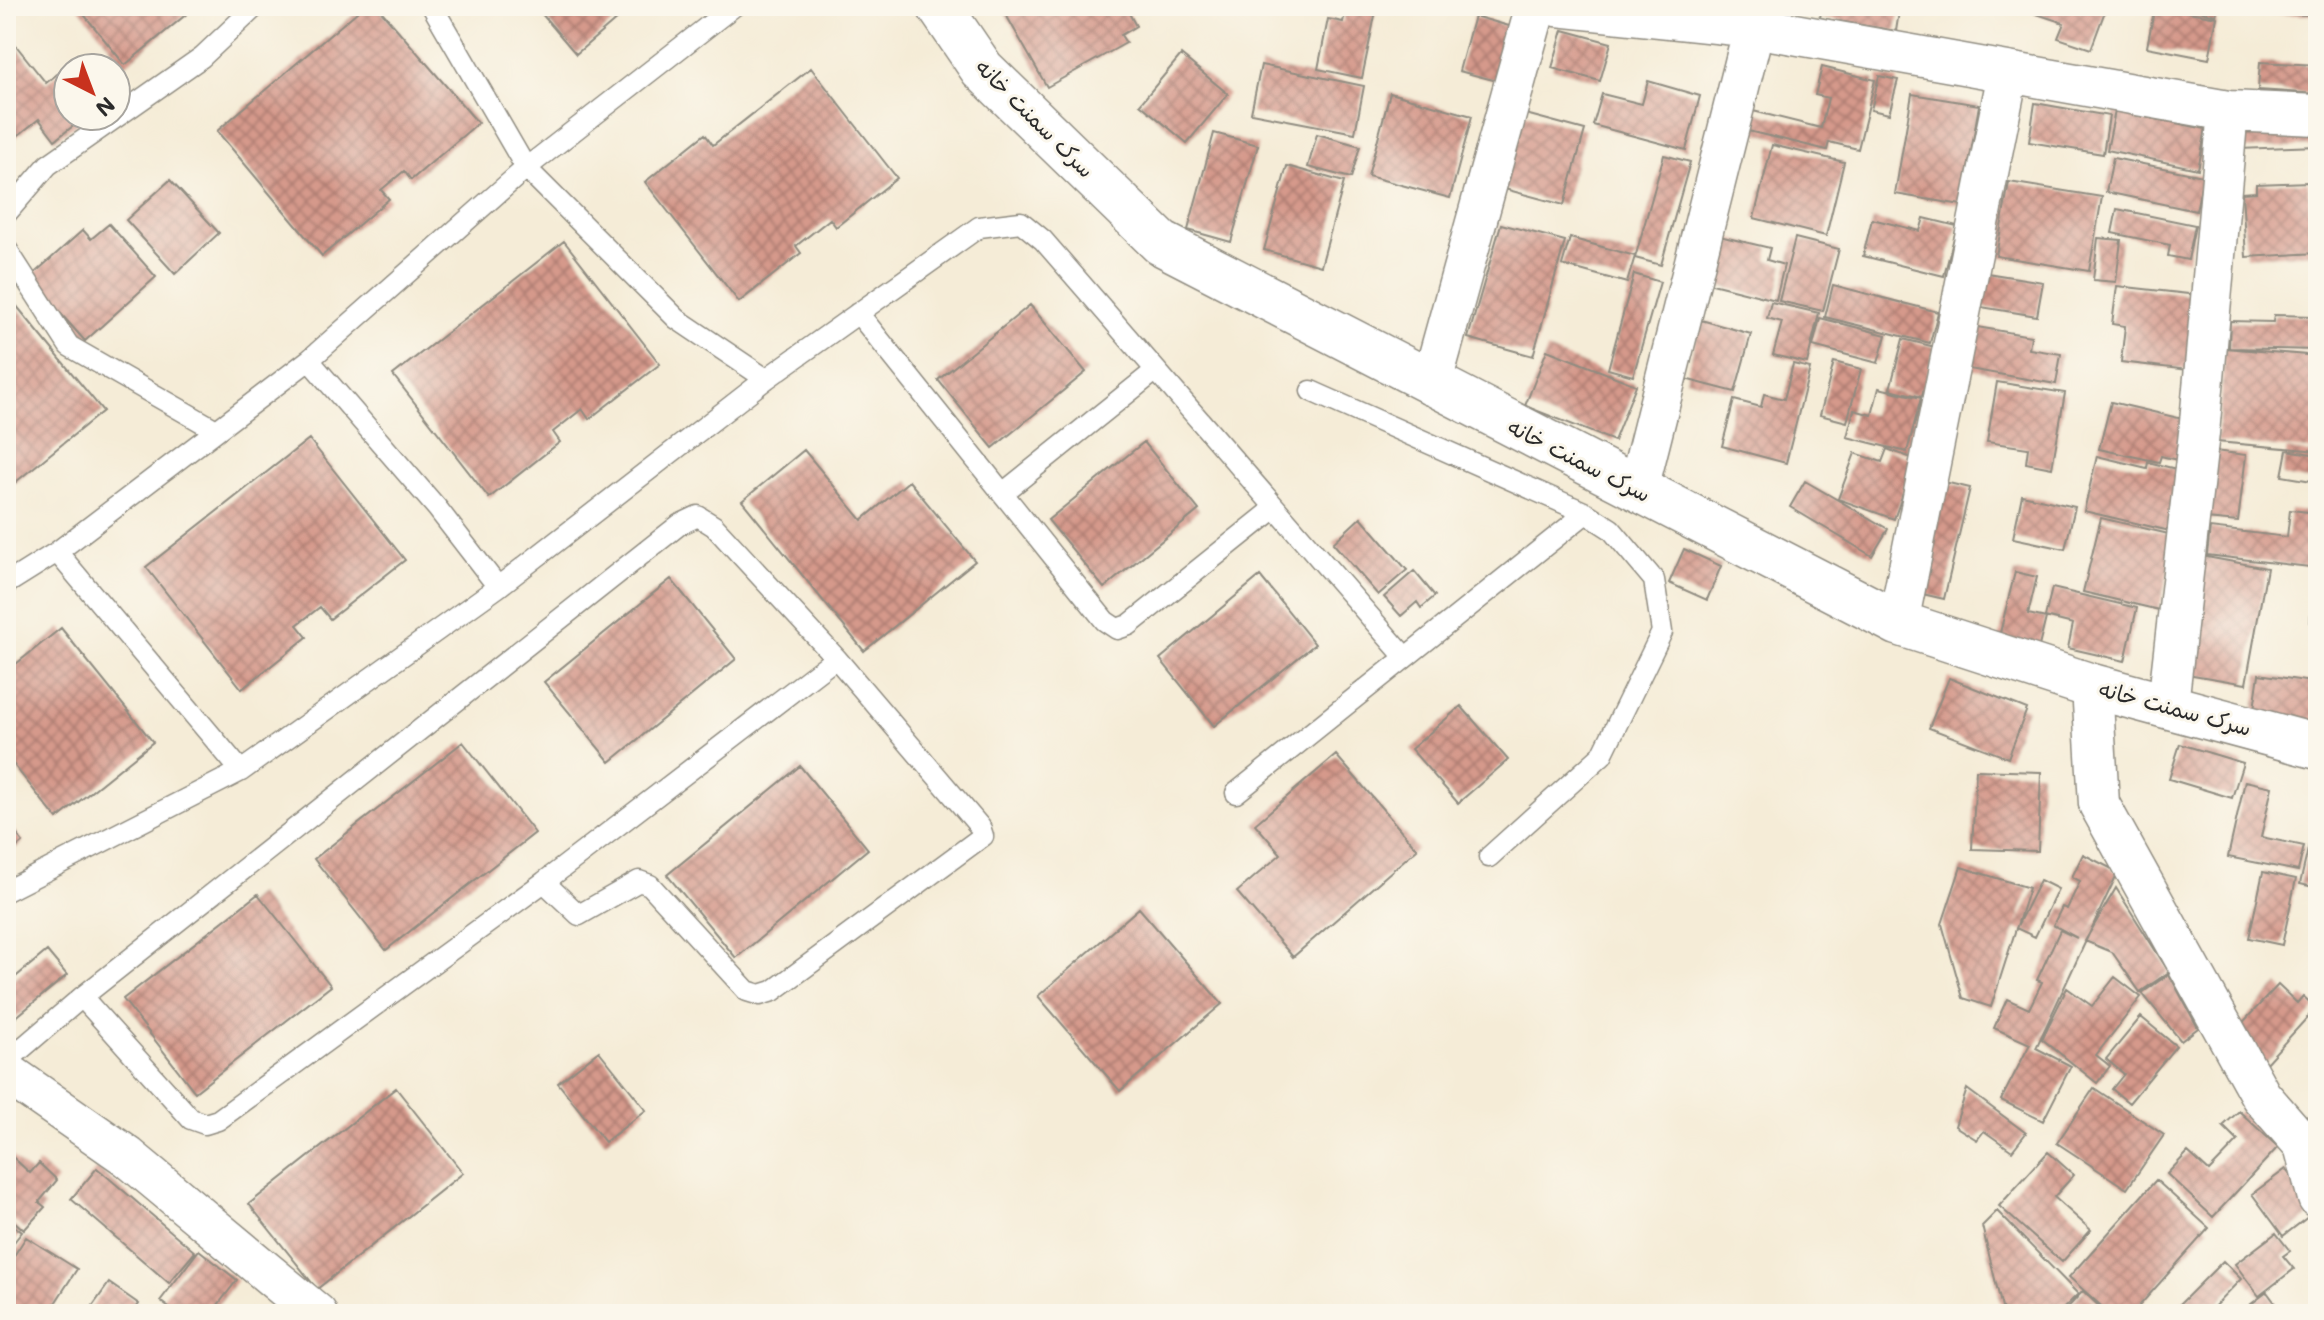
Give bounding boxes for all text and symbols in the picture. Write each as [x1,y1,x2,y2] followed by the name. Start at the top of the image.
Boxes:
[52,52,132,132] north arrow
[970,52,1101,183] street label: سرک سمنت خانه
[90,91,122,124] text: N
[1503,411,1656,508] street label: سرک سمنت خانه
[2095,673,2255,742] street label: سرک سمنت خانه

